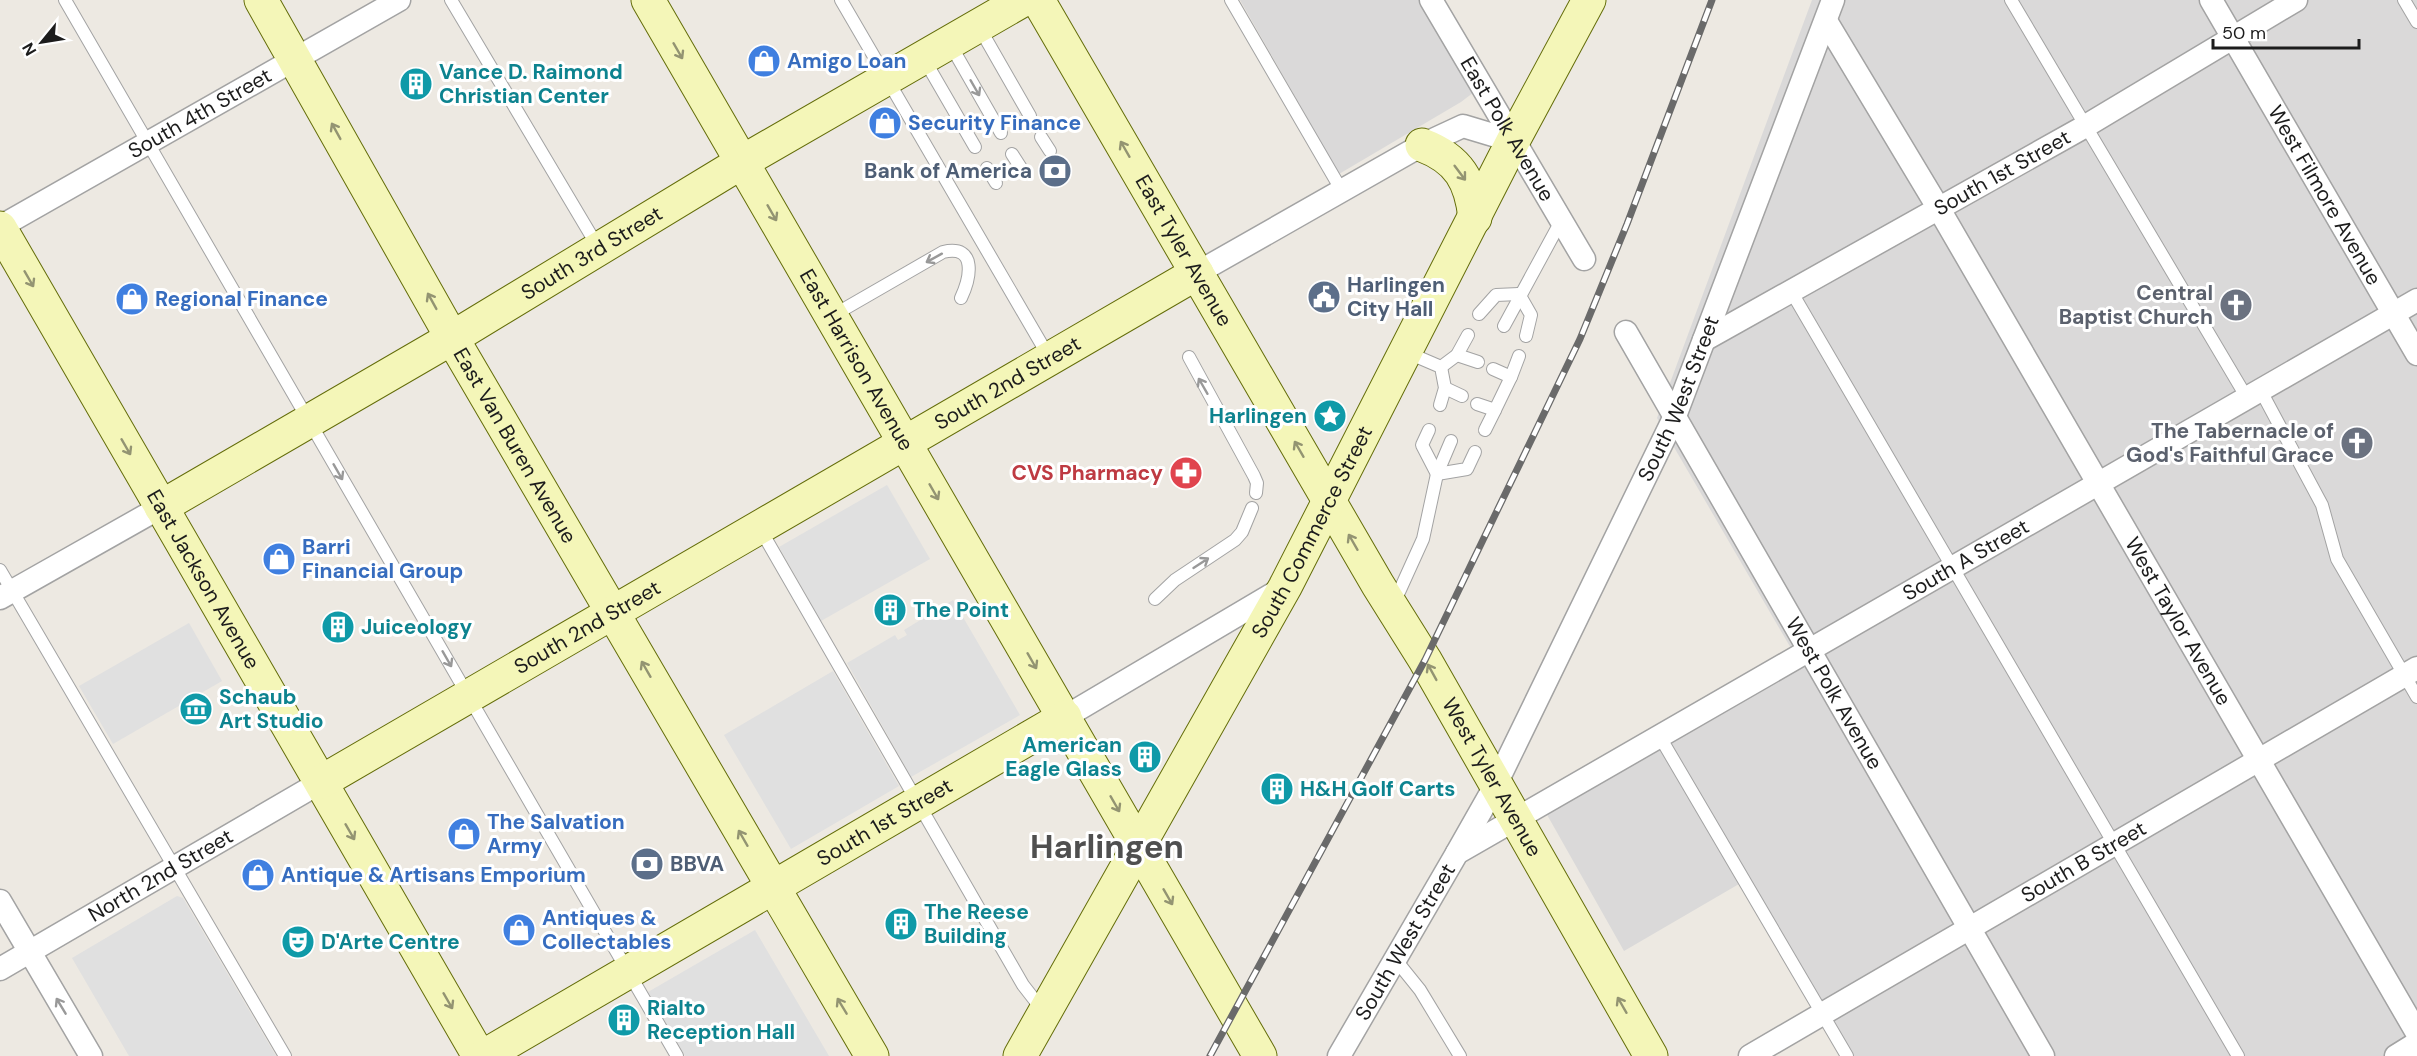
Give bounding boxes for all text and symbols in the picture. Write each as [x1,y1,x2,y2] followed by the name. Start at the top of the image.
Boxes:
[12,12,72,72] north arrow
[2213,12,2358,50] scale bar
[2222,21,2266,45] text: 50 m
[17,39,41,60] text: N
[673,41,684,59] one-way arrow
[746,43,782,79] shop icon: Amigo Loan
[787,47,907,75] place label: Amigo Loan
[1454,52,1561,207] street label: East Polk Avenue
[439,58,623,110] place label: Vance D. Raimond Christian Center
[123,61,277,165] street label: South 4th Street
[398,66,434,102] building icon: Vance D. Raimond Christian Center
[970,79,982,96] one-way arrow
[2261,100,2388,290] street label: West Filmore Avenue
[867,105,903,141] shop icon: Security Finance
[908,109,1081,137] place label: Security Finance
[330,123,342,140] one-way arrow
[1929,123,2076,222] street label: South 1st Street
[1119,141,1131,158] one-way arrow
[1037,153,1073,189] bank icon: Bank of America
[864,157,1032,185] place label: Bank of America
[1454,165,1466,181] one-way arrow
[1129,170,1239,332] street label: East Tyler Avenue
[516,200,668,307] street label: South 3rd Street
[766,204,778,221] one-way arrow
[925,252,942,264] one-way arrow
[793,264,920,456] street label: East Harrison Avenue
[23,270,35,287] one-way arrow
[1347,271,1445,323] place label: Harlingen City Hall
[1306,279,1342,315] public building icon: Harlingen City Hall
[2059,279,2213,331] place label: Central Baptist Church
[114,281,150,317] shop icon: Regional Finance
[155,285,328,313] place label: Regional Finance
[2218,287,2254,323] church icon: Central Baptist Church
[426,293,438,310] one-way arrow
[1631,312,1726,486] street label: South West Street
[929,330,1086,437] street label: South 2nd Street
[447,343,583,549] street label: East Van Buren Avenue
[1196,378,1208,395] one-way arrow
[1312,398,1348,434] place icon: Harlingen
[1209,402,1307,430] place label: Harlingen
[2126,417,2334,469] place label: The Tabernacle of God's Faithful Grace
[1245,421,1379,643] street label: South Commerce Street
[2339,425,2375,461] church icon: The Tabernacle of God's Faithful Grace
[121,439,133,456] one-way arrow
[1293,441,1305,458] one-way arrow
[1168,455,1204,491] pharmacy icon: CVS Pharmacy
[1011,459,1163,487] place label: CVS Pharmacy
[333,463,345,480] one-way arrow
[929,483,941,500] one-way arrow
[140,484,266,674] street label: East Jackson Avenue
[1897,512,2034,607] street label: South A Street
[2118,532,2238,711] street label: West Taylor Avenue
[302,533,463,585] place label: Barri Financial Group
[1347,534,1359,551] one-way arrow
[261,541,297,577] shop icon: Barri Financial Group
[1192,556,1209,569] one-way arrow
[509,574,666,681] street label: South 2nd Street
[872,592,908,628] building icon: The Point
[913,596,1009,624] place label: The Point
[320,609,356,645] building icon: Juiceology
[1779,612,1889,775] street label: West Polk Avenue
[361,613,473,641] place label: Juiceology
[442,649,453,667] one-way arrow
[1027,652,1039,669] one-way arrow
[640,661,652,678] one-way arrow
[1426,663,1437,681] one-way arrow
[219,683,324,735] place label: Schaub Art Studio
[178,691,214,727] museum icon: Schaub Art Studio
[1435,692,1548,862] street label: West Tyler Avenue
[1005,731,1122,783] place label: American Eagle Glass
[1127,739,1163,775] building icon: American Eagle Glass
[1259,771,1295,807] building icon: H&H Golf Carts
[812,772,958,873] street label: South 1st Street
[1300,775,1455,803] place label: H&H Golf Carts
[1109,795,1121,812] one-way arrow
[487,808,625,860] place label: The Salvation Army
[2016,815,2151,909] street label: South B Street
[446,816,482,852] shop icon: The Salvation Army
[83,822,238,929] street label: North 2nd Street
[345,823,356,841] one-way arrow
[1030,825,1184,868] district label: Harlingen
[737,830,749,847] one-way arrow
[629,846,665,882] bank icon: BBVA
[670,850,724,878] place label: BBVA
[240,857,276,893] shop icon: Antique & Artisans Emporium
[1349,858,1462,1026] street label: South West Street
[281,861,586,889] place label: Antique & Artisans Emporium
[1162,888,1174,905] one-way arrow
[924,898,1029,950] place label: The Reese Building
[542,904,671,956] place label: Antiques & Collectables
[883,906,919,942] building icon: The Reese Building
[501,912,537,948] shop icon: Antiques & Collectables
[280,924,316,960] theatre icon: D'Arte Centre
[321,928,460,956] place label: D'Arte Centre
[442,993,454,1010] one-way arrow
[647,994,795,1046] place label: Rialto Reception Hall
[1615,997,1627,1014] one-way arrow
[55,998,67,1015] one-way arrow
[835,998,847,1015] one-way arrow
[606,1002,642,1038] building icon: Rialto Reception Hall

